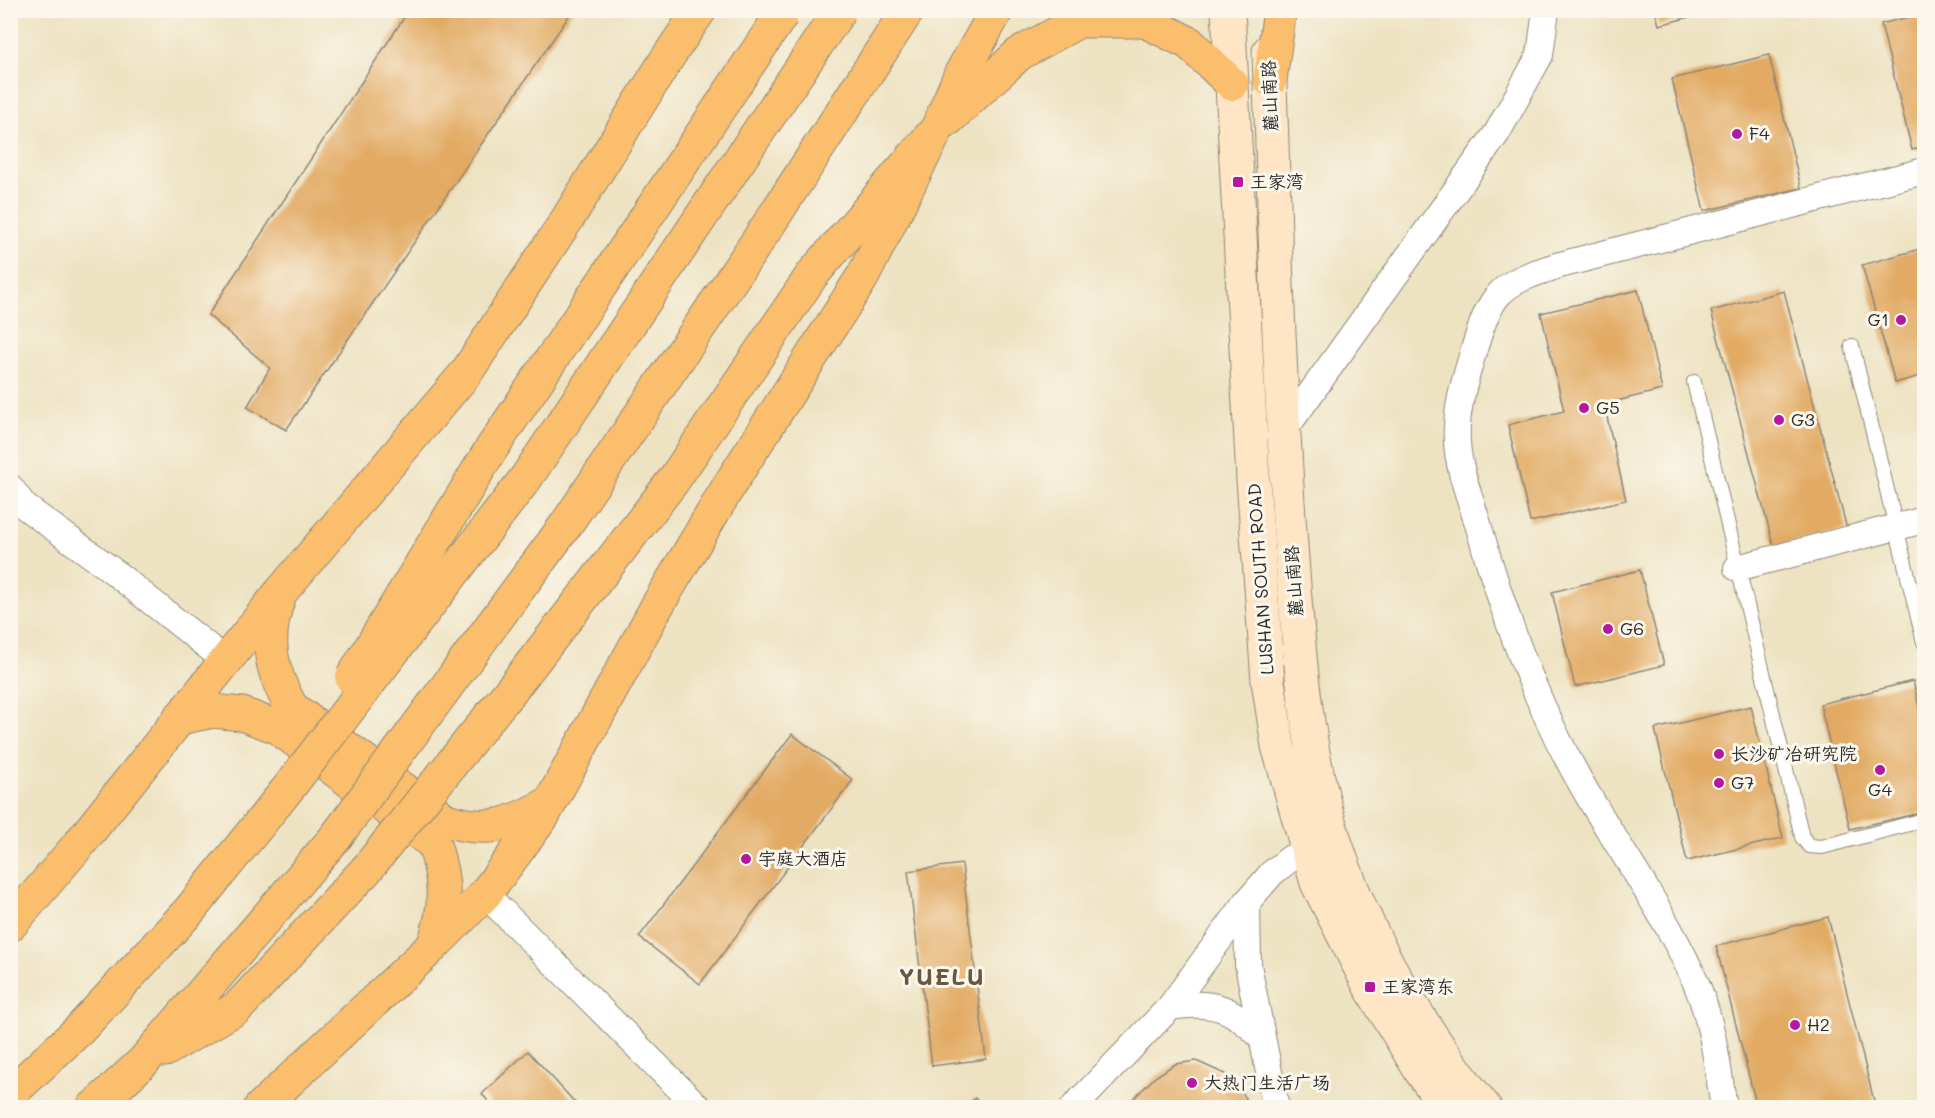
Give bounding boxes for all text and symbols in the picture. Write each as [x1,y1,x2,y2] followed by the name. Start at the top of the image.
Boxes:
[1256,60,1282,132] street label: 麓山南路
[1749,121,1770,145] place label: F4
[1730,127,1744,141] marker: F4
[1250,169,1304,193] place label: 王家湾
[1231,175,1245,189] marker: 王家湾
[1868,307,1889,331] place label: G1
[1894,313,1908,327] marker: G1
[1596,395,1620,419] place label: G5
[1577,401,1591,415] marker: G5
[1791,407,1815,431] place label: G3
[1772,413,1786,427] marker: G3
[1241,483,1279,675] street label: LUSHAN SOUTH ROAD
[1279,544,1307,618] street label: 麓山南路
[1620,616,1644,640] place label: G6
[1601,622,1615,636] marker: G6
[1731,741,1857,765] place label: 长沙矿冶研究院
[1712,747,1726,761] marker: 长沙矿冶研究院
[1873,763,1887,777] marker: G4
[1731,770,1754,794] place label: G7
[1712,776,1726,790] marker: G7
[1868,777,1892,801] place label: G4
[758,846,848,870] place label: 宇庭大酒店
[739,852,753,866] marker: 宇庭大酒店
[899,960,985,991] district label: YUELU
[1382,974,1454,998] place label: 王家湾东
[1363,980,1377,994] marker: 王家湾东
[1807,1012,1830,1036] place label: H2
[1788,1018,1802,1032] marker: H2
[1204,1070,1330,1094] place label: 大热门生活广场
[1185,1076,1199,1090] marker: 大热门生活广场

